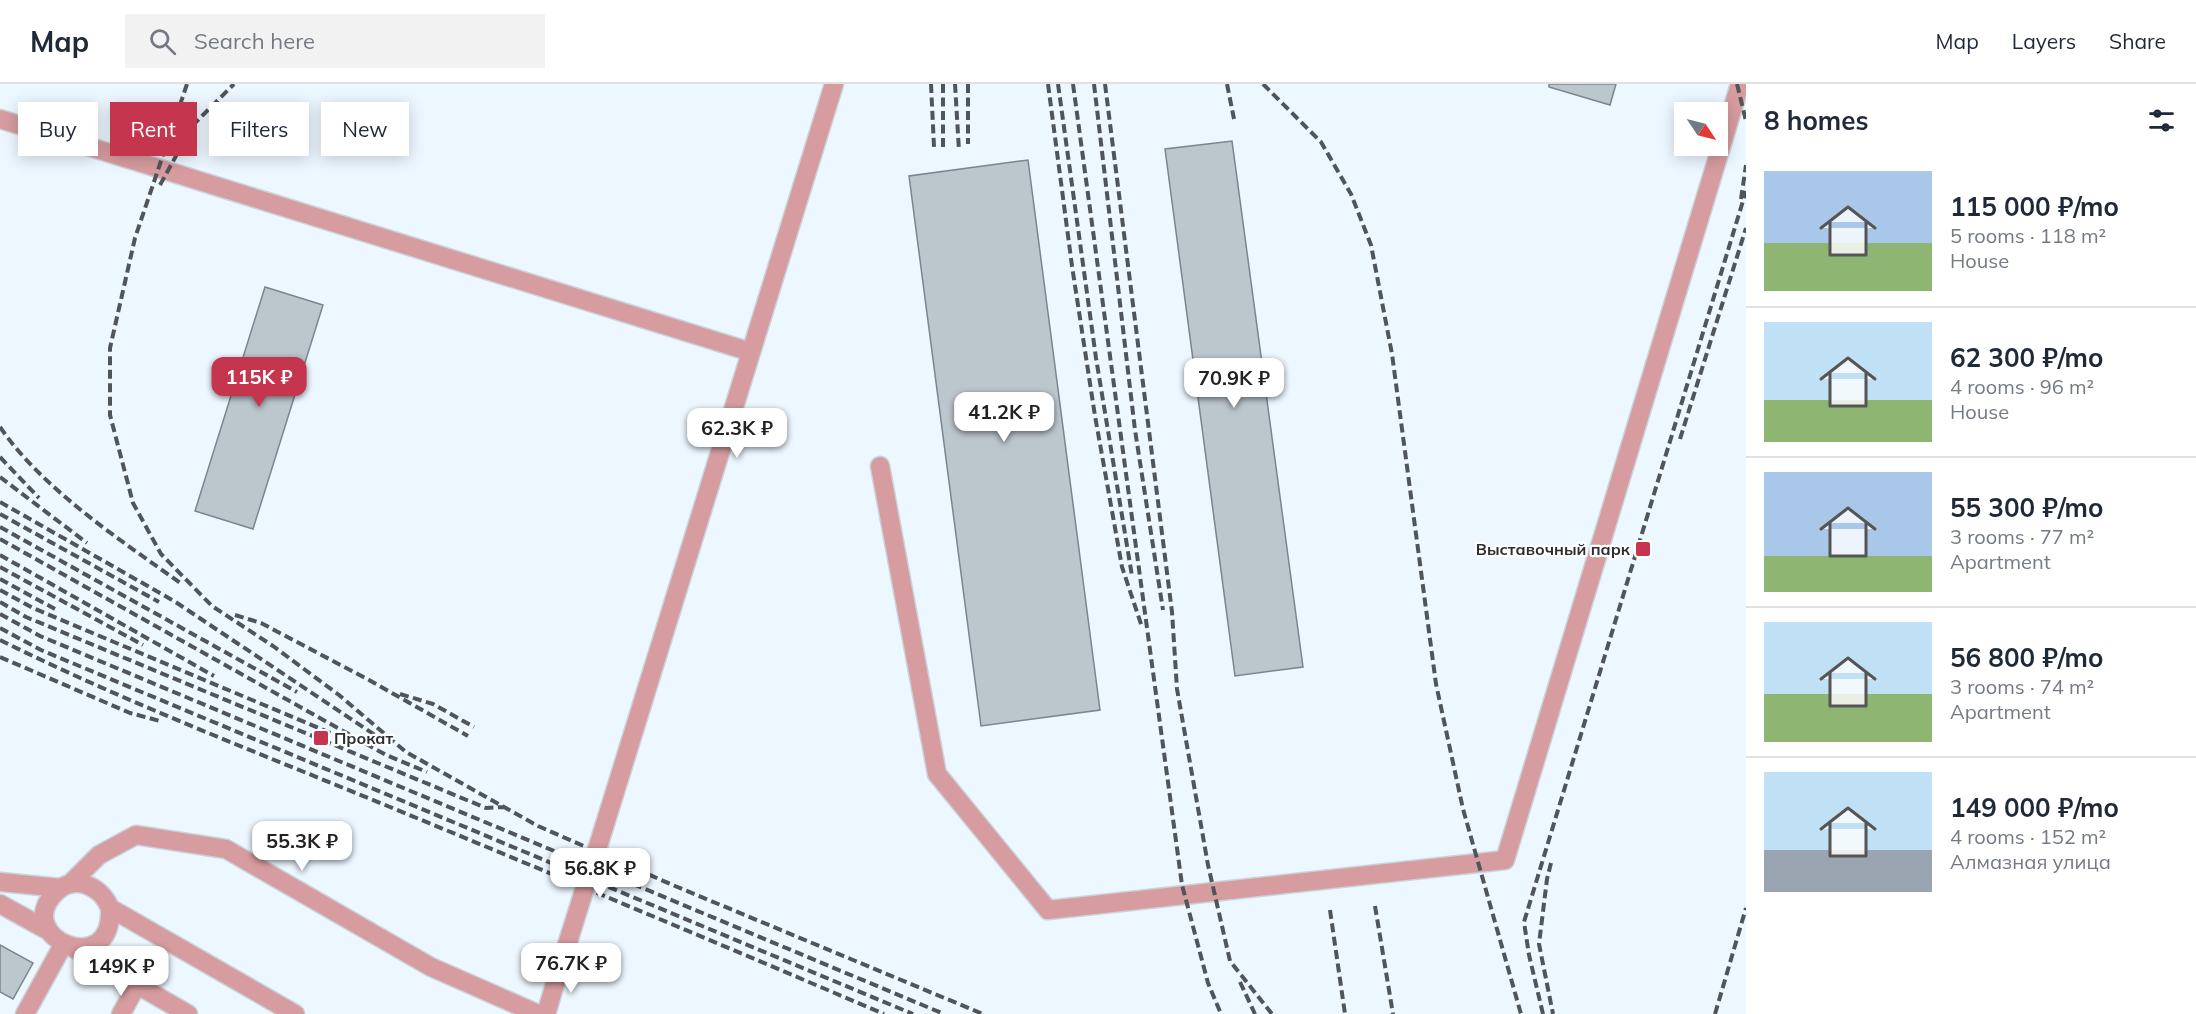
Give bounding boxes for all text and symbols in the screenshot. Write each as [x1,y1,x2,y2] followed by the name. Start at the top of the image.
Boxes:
[125,14,545,68] search box
[30,24,89,59] text: Map
[146,25,179,58] icon: search
[194,27,315,55] text: Search here
[1936,28,1979,54] text: Map
[2012,28,2076,54] text: Layers
[2109,28,2166,54] text: Share
[18,102,98,156] chip: Buy
[110,102,197,156] chip: Rent
[209,102,309,156] chip: Filters
[321,102,409,156] chip: New
[1674,102,1728,156] north arrow
[1674,102,1728,156] map controls
[1764,104,1868,137] text: 8 homes
[2145,104,2178,137] icon: filters
[1950,190,2119,223] text: 115 000 ₽/mo
[1812,195,1884,267] icon: home
[1950,223,2106,248] text: 5 rooms · 118 m²
[1950,248,2009,273] text: House
[1950,341,2103,374] text: 62 300 ₽/mo
[1812,346,1884,418] icon: home
[210,357,308,408] pin: 115K ₽
[1179,358,1289,409] pin: 70.9K ₽
[226,364,292,389] text: 115K ₽
[1198,365,1270,390] text: 70.9K ₽
[1950,374,2094,399] text: 4 rooms · 96 m²
[949,392,1059,443] pin: 41.2K ₽
[968,399,1040,424] text: 41.2K ₽
[1950,399,2009,424] text: House
[682,408,792,459] pin: 62.3K ₽
[701,415,773,440] text: 62.3K ₽
[1950,491,2103,524] text: 55 300 ₽/mo
[1812,496,1884,568] icon: home
[1950,524,2094,549] text: 3 rooms · 77 m²
[1476,539,1631,559] place label: Выставочный парк
[1634,540,1652,558] marker: Выставочный парк
[1950,549,2051,574] text: Apartment
[1950,641,2103,674] text: 56 800 ₽/mo
[1812,646,1884,718] icon: home
[1950,674,2094,699] text: 3 rooms · 74 m²
[1950,699,2051,724] text: Apartment
[334,728,393,748] place label: Прокат
[312,729,330,747] marker: Прокат
[1950,791,2119,824] text: 149 000 ₽/mo
[1812,796,1884,868] icon: home
[247,821,357,872] pin: 55.3K ₽
[1950,824,2106,849] text: 4 rooms · 152 m²
[266,828,338,853] text: 55.3K ₽
[545,848,655,899] pin: 56.8K ₽
[1950,849,2111,874] text: Алмазная улица
[564,855,636,880] text: 56.8K ₽
[516,943,626,994] pin: 76.7K ₽
[72,946,170,997] pin: 149K ₽
[535,950,607,975] text: 76.7K ₽
[88,953,154,978] text: 149K ₽

